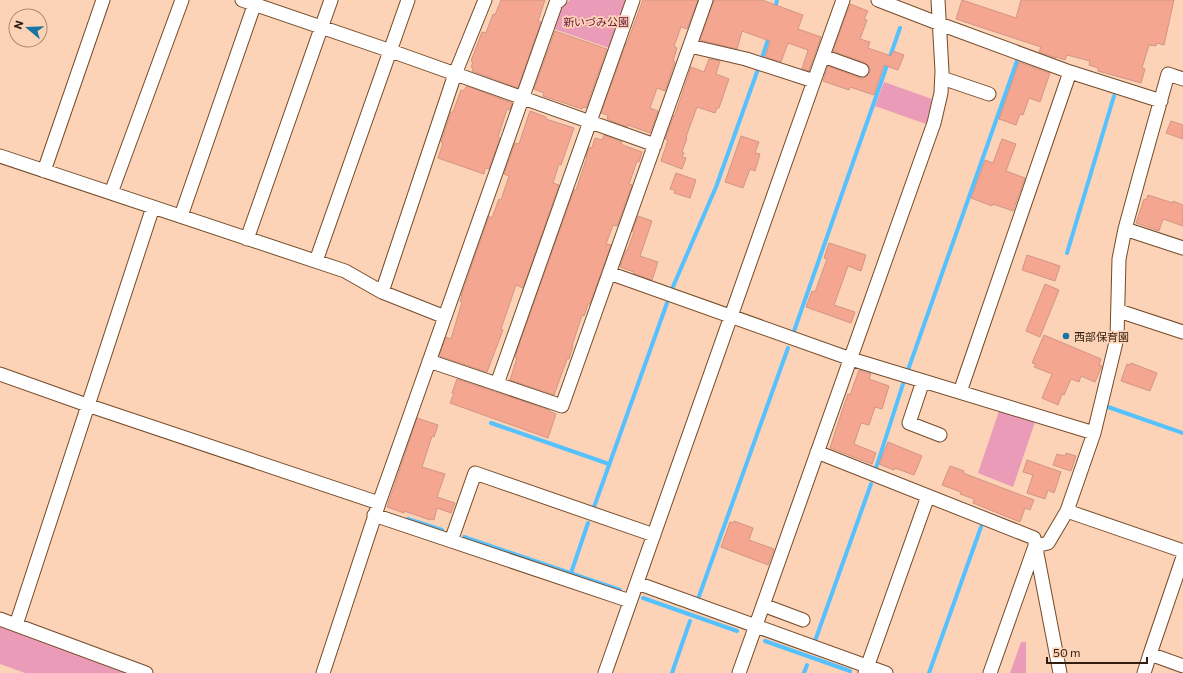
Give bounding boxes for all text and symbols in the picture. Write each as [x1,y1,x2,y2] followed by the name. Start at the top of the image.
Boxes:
[8,8,48,48] north arrow
[563,15,629,28] park label: 新いづみ公園
[11,19,26,31] text: N
[1074,330,1129,343] place label: 西部保育園
[1061,331,1071,341] marker: 西部保育園
[1047,639,1147,665] scale bar
[1053,645,1081,659] text: 50 m

